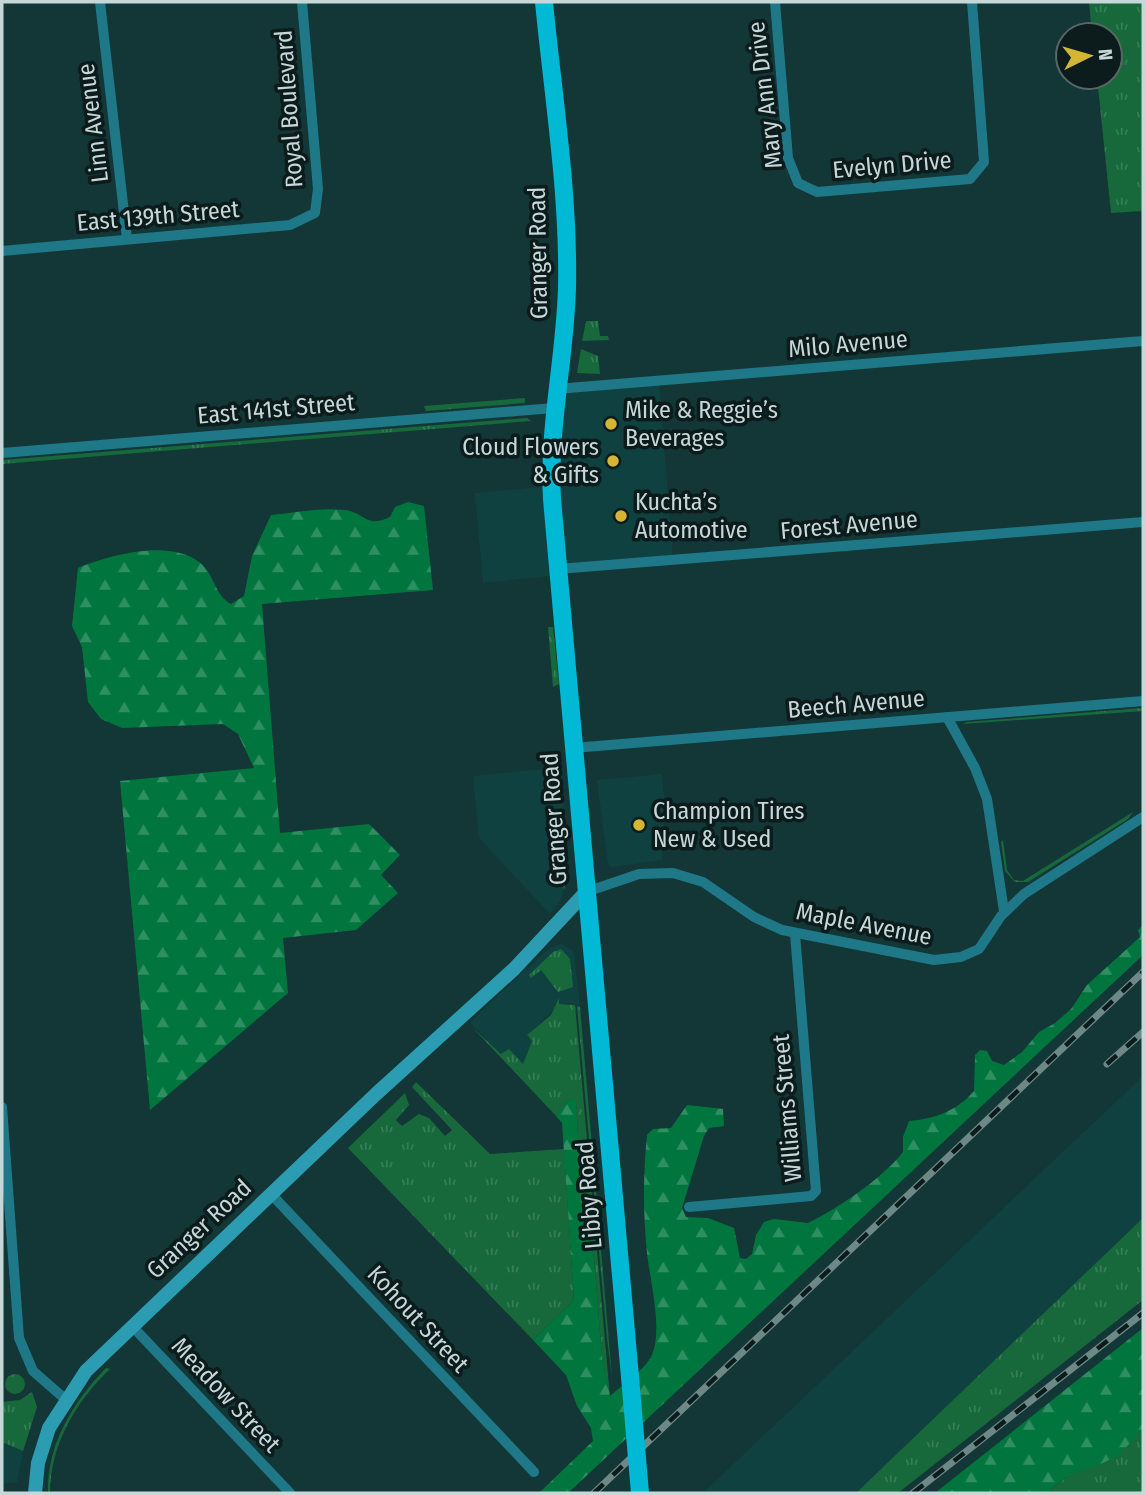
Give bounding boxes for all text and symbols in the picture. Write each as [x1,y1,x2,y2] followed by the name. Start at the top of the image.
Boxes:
[742,20,788,170] street label: Mary Ann Drive
[1054,21,1124,91] north arrow
[270,29,308,189] street label: Royal Boulevard
[1093,48,1117,61] text: N
[72,62,114,184] street label: Linn Avenue
[831,146,953,184] street label: Evelyn Drive
[523,187,553,319] street label: Granger Road
[76,195,241,237] street label: East 139th Street
[787,325,909,363] street label: Milo Avenue
[196,388,356,430] street label: East 141st Street
[625,396,778,452] place label: Mike & Reggie’s Beverages
[603,416,619,432] marker: Mike & Reggie’s Beverages
[462,433,599,489] place label: Cloud Flowers & Gifts
[605,453,621,469] marker: Cloud Flowers & Gifts
[635,488,748,544] place label: Kuchta’s Automotive
[779,505,919,545] street label: Forest Avenue
[613,508,629,524] marker: Kuchta’s Automotive
[786,684,926,724] street label: Beech Avenue
[535,752,573,886] street label: Granger Road
[653,797,805,853] place label: Champion Tires New & Used
[631,817,647,833] marker: Champion Tires New & Used
[794,897,934,951] street label: Maple Avenue
[767,1033,807,1183] street label: Williams Street
[570,1140,608,1250] street label: Libby Road
[141,1174,257,1284] street label: Granger Road
[362,1260,474,1378] street label: Kohout Street
[166,1332,286,1458] street label: Meadow Street

